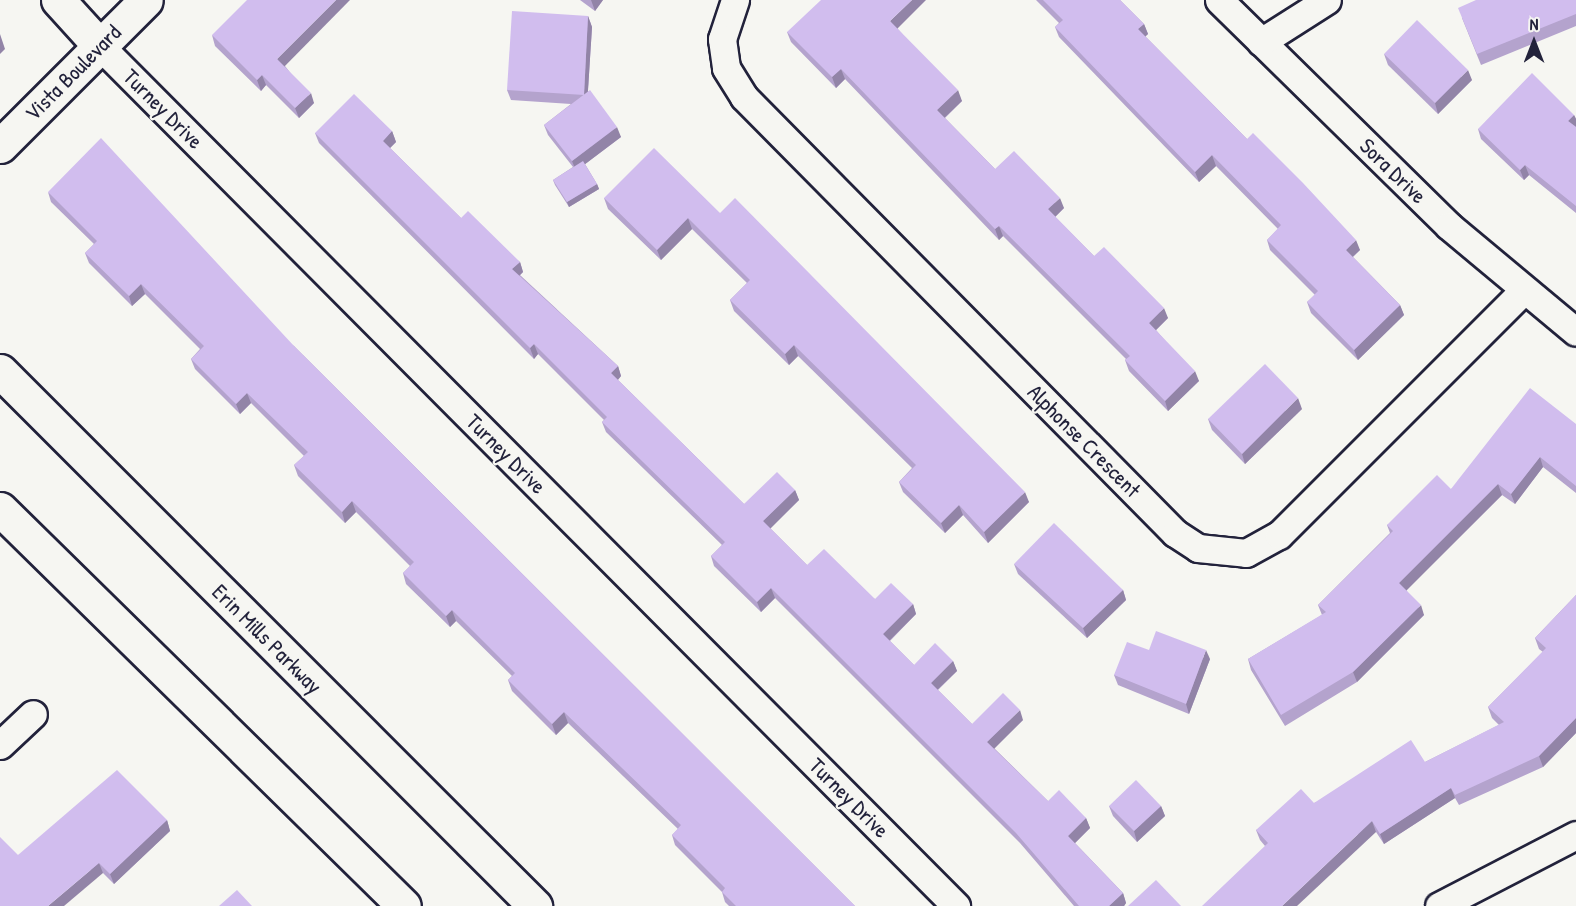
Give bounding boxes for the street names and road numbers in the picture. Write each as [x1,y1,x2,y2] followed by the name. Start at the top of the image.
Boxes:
[20,20,126,126] street label: Vista Boulevard
[118,64,208,154] street label: Turney Drive
[1354,133,1432,209] street label: Sora Drive
[1022,379,1146,503] street label: Alphonse Crescent
[461,409,551,499] street label: Turney Drive
[207,579,327,699] street label: Erin Mills Parkway
[804,753,894,843] street label: Turney Drive

